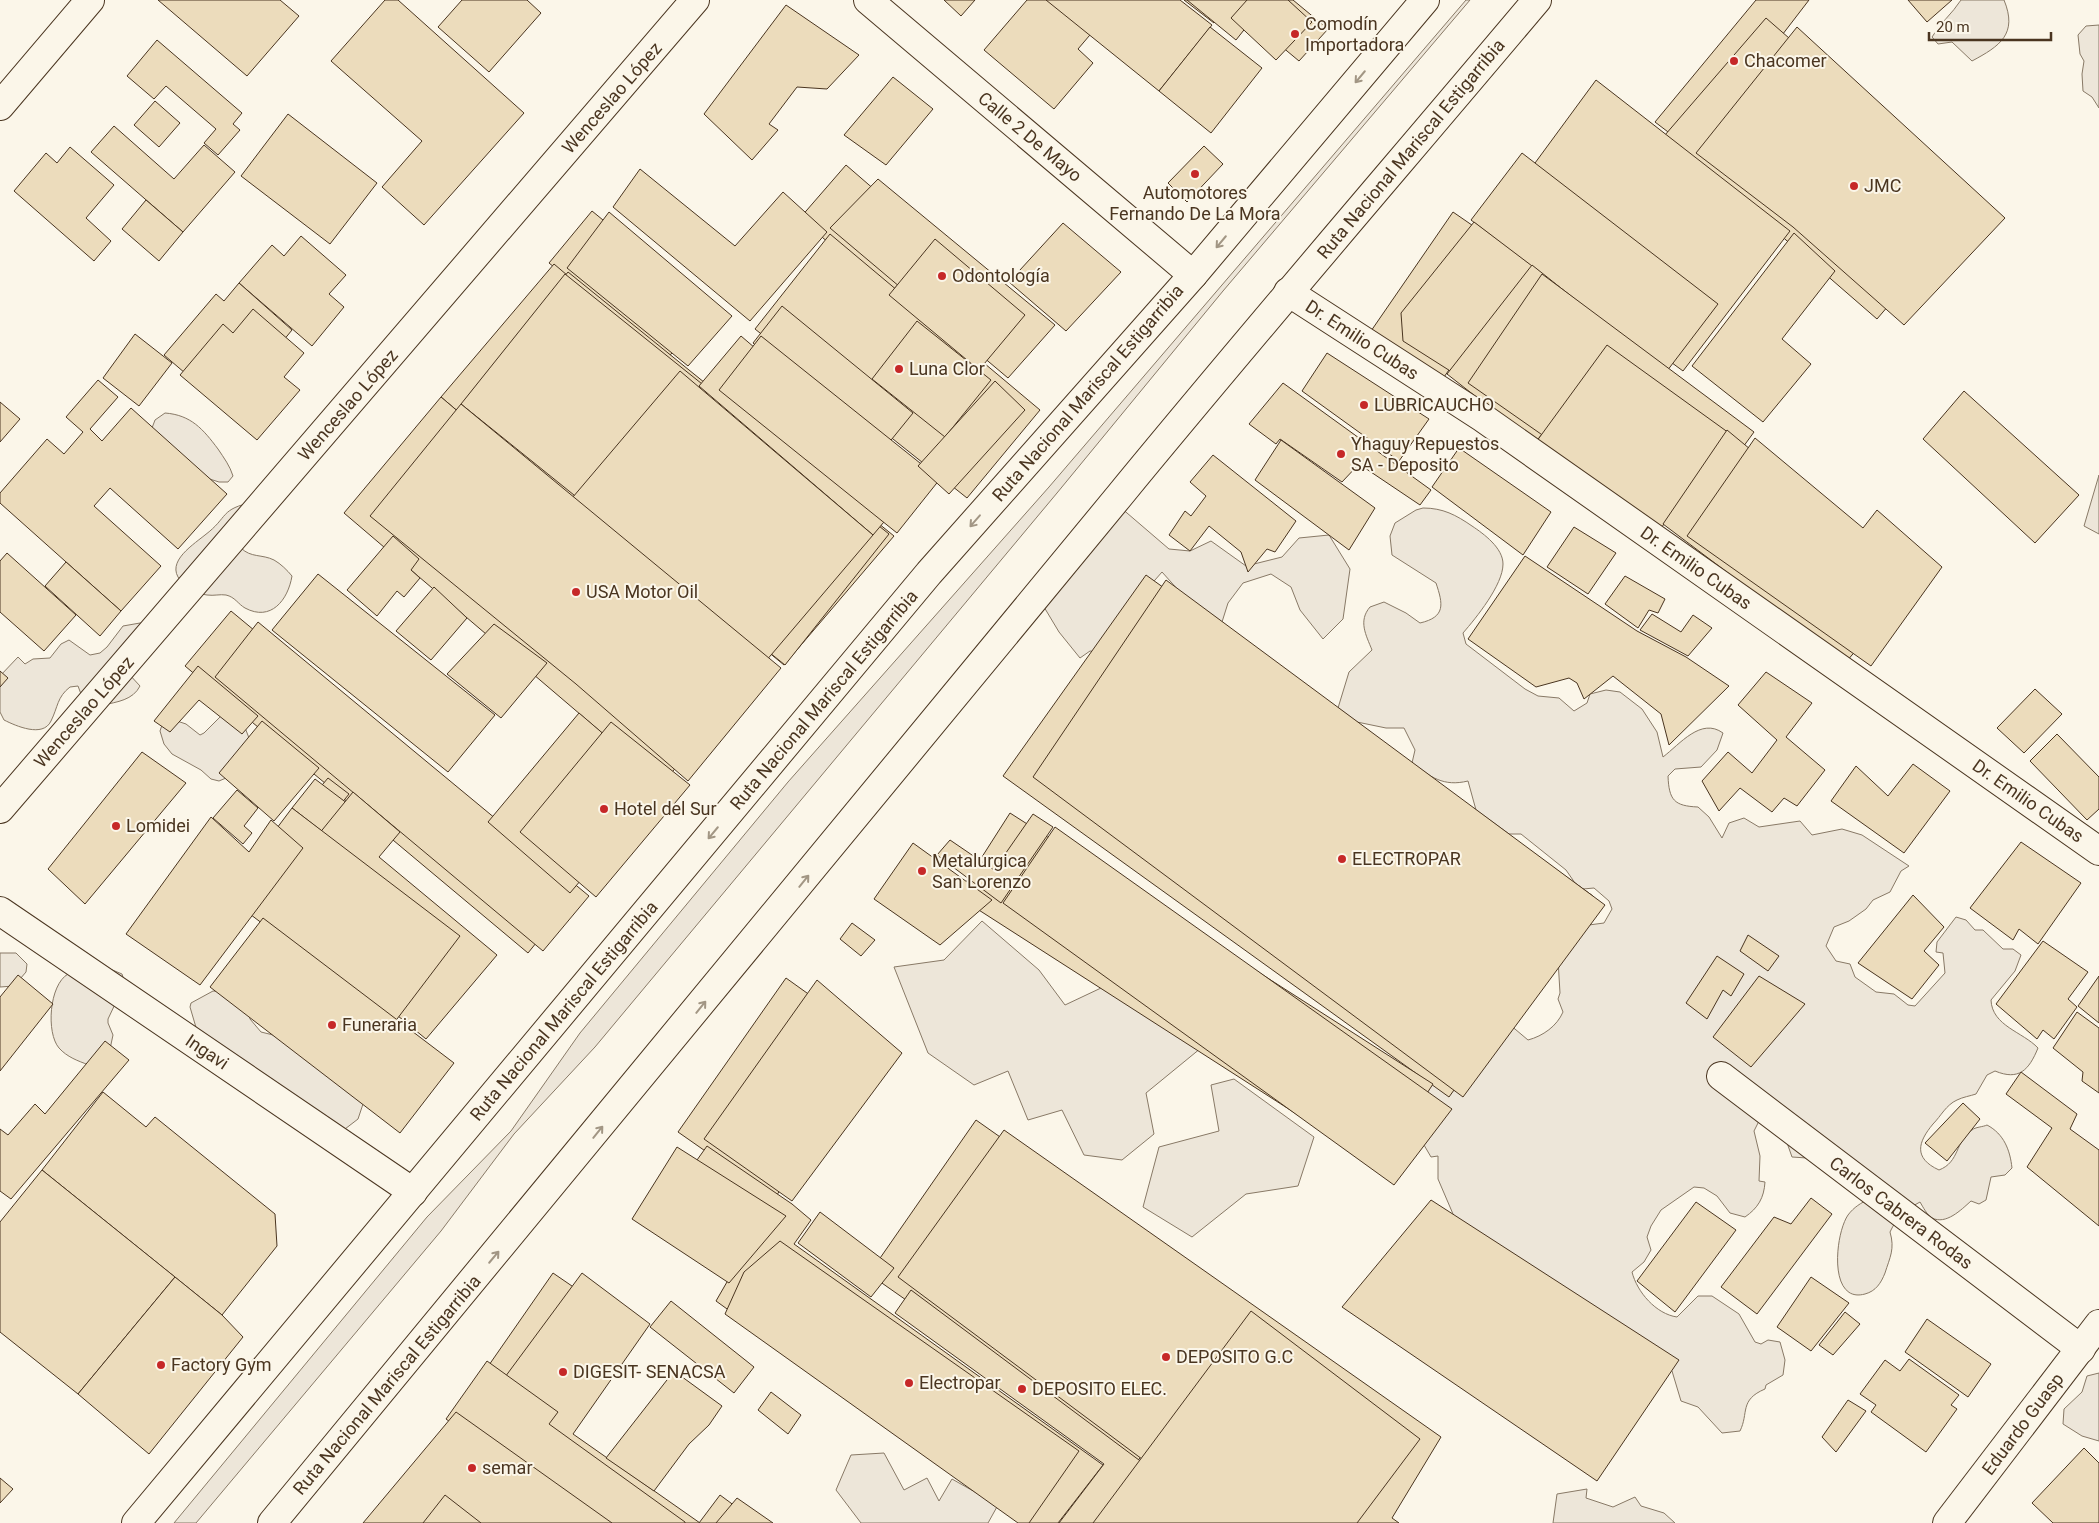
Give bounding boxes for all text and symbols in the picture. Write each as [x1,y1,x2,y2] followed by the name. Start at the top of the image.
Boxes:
[1929,10,2052,42] scale bar
[1305,13,1404,55] place label: Comodín Importadora
[1936,18,1970,36] text: 20 m
[1289,28,1301,40] marker: Comodín Importadora
[1312,35,1509,263] street label: Ruta Nacional Mariscal Estigarribia
[557,38,666,158] street label: Wenceslao López
[1744,50,1827,71] place label: Chacomer
[1728,55,1740,67] marker: Chacomer
[1354,71,1365,84] one-way arrow
[974,87,1086,186] street label: Calle 2 De Mayo
[1189,168,1201,180] marker: Automotores Fernando De La Mora
[1864,175,1901,196] place label: JMC
[1848,180,1860,192] marker: JMC
[1109,182,1281,224] place label: Automotores Fernando De La Mora
[1215,235,1227,248] one-way arrow
[952,265,1050,286] place label: Odontología
[936,270,948,282] marker: Odontología
[988,280,1187,505] street label: Ruta Nacional Mariscal Estigarribia
[1302,295,1423,384] street label: Dr. Emilio Cubas
[293,345,402,465] street label: Wenceslao López
[909,358,985,379] place label: Luna Clor
[893,363,905,375] marker: Luna Clor
[1374,394,1494,415] place label: LUBRICAUCHO
[1358,399,1370,411] marker: LUBRICAUCHO
[1351,433,1499,475] place label: Yhaguy Repuestos SA - Deposito
[1335,448,1347,460] marker: Yhaguy Repuestos SA - Deposito
[969,515,981,528] one-way arrow
[1637,521,1756,614] street label: Dr. Emilio Cubas
[586,581,698,602] place label: USA Motor Oil
[570,586,582,598] marker: USA Motor Oil
[725,586,922,814] street label: Ruta Nacional Mariscal Estigarribia
[29,652,138,772] street label: Wenceslao López
[1969,754,2088,847] street label: Dr. Emilio Cubas
[614,798,717,819] place label: Hotel del Sur
[598,803,610,815] marker: Hotel del Sur
[126,815,190,836] place label: Lomidei
[110,820,122,832] marker: Lomidei
[707,826,718,839] one-way arrow
[1352,848,1461,869] place label: ELECTROPAR
[932,850,1031,892] place label: Metalurgica San Lorenzo
[1336,853,1348,865] marker: ELECTROPAR
[916,865,928,877] marker: Metalurgica San Lorenzo
[799,875,810,888] one-way arrow
[465,897,662,1125] street label: Ruta Nacional Mariscal Estigarribia
[696,1000,707,1013] one-way arrow
[342,1014,417,1035] place label: Funeraria
[326,1019,338,1031] marker: Funeraria
[182,1030,233,1074] street label: Ingavi
[592,1126,603,1139] one-way arrow
[1826,1152,1977,1273] street label: Carlos Cabrera Rodas
[489,1251,500,1264] one-way arrow
[288,1271,485,1499] street label: Ruta Nacional Mariscal Estigarribia
[1176,1346,1293,1367] place label: DEPOSITO G.C
[1160,1351,1172,1363] marker: DEPOSITO G.C
[171,1354,272,1375] place label: Factory Gym
[155,1359,167,1371] marker: Factory Gym
[573,1361,726,1382] place label: DIGESIT- SENACSA
[557,1366,569,1378] marker: DIGESIT- SENACSA
[1977,1369,2068,1479] street label: Eduardo Guasp
[919,1372,1001,1393] place label: Electropar
[903,1377,915,1389] marker: Electropar
[1032,1378,1167,1399] place label: DEPOSITO ELEC.
[1016,1383,1028,1395] marker: DEPOSITO ELEC.
[482,1457,533,1478] place label: semar
[466,1462,478,1474] marker: semar

